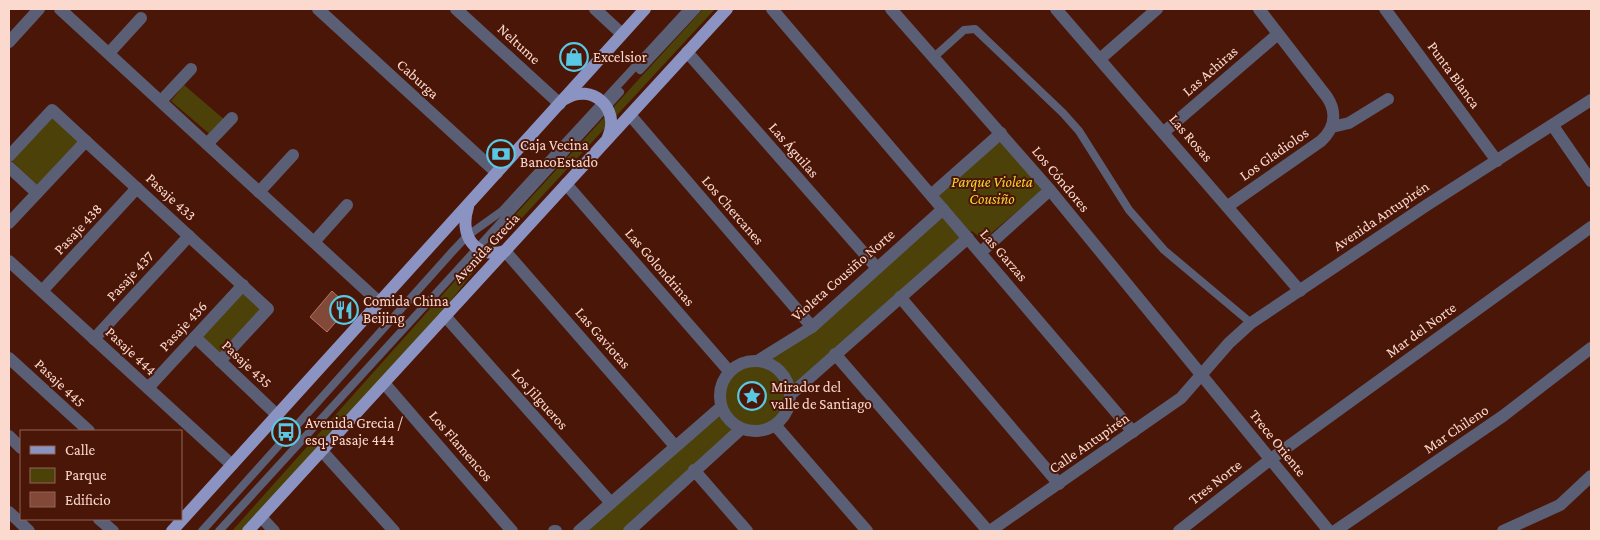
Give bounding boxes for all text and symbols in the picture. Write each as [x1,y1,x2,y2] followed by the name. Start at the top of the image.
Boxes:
[494,21,544,68] street label: Neltume
[1424,39,1484,111] street label: Punta Blanca
[559,42,589,72] shop icon: Excelsior
[1179,43,1241,99] street label: Las Achiras
[593,49,648,65] place label: Excelsior
[393,56,442,103] street label: Caburga
[1166,111,1216,165] street label: Las Rosas
[765,119,822,181] street label: Las Águilas
[1236,124,1312,184] street label: Los Gladiolos
[520,137,598,170] place label: Caja Vecina BancoEstado
[486,139,516,169] bank icon: Caja Vecina BancoEstado
[1029,143,1093,215] street label: Los Cóndores
[142,170,199,225] street label: Pasaje 433
[699,172,767,248] street label: Los Chercanes
[951,174,1033,207] park label: Parque Violeta Cousiño
[1330,178,1433,255] street label: Avenida Antupirén
[51,201,106,258] street label: Pasaje 438
[450,210,522,286] street label: Avenida Grecia
[622,225,698,309] street label: Las Golondrinas
[788,226,898,324] street label: Violeta Cousiño Norte
[977,226,1031,284] street label: Las Garzas
[103,248,158,305] street label: Pasaje 437
[363,293,449,327] place label: Comida China Beijing
[329,295,359,325] restaurant icon: Comida China Beijing
[156,298,211,355] street label: Pasaje 436
[1383,299,1460,361] street label: Mar del Norte
[572,304,634,372] street label: Las Gaviotas
[102,324,160,379] street label: Pasaje 444
[218,337,275,392] street label: Pasaje 435
[31,356,88,411] street label: Pasaje 445
[508,365,572,433] street label: Los Jilgueros
[770,379,872,413] place label: Mirador del valle de Santiago
[737,381,767,411] place icon: Mirador del valle de Santiago
[1421,402,1491,456] street label: Mar Chileno
[426,407,496,485] street label: Los Flamencos
[1246,407,1310,480] street label: Trece Oriente
[1046,409,1133,477] street label: Calle Antupirén
[305,415,403,449] place label: Avenida Grecia / esq. Pasaje 444
[271,417,301,447] bus stop icon: Avenida Grecia / esq. Pasaje 444
[20,430,182,520] legend
[65,442,96,458] text: Calle
[1185,456,1245,508] street label: Tres Norte
[65,467,107,484] text: Parque
[65,492,111,508] text: Edificio

